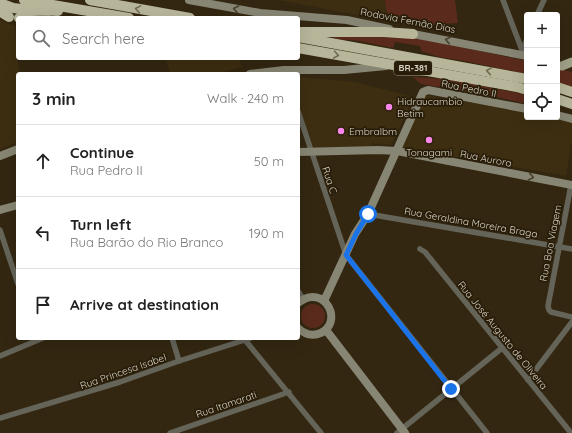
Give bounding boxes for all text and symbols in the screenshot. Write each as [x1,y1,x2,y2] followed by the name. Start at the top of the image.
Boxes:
[135,5,141,13] one-way arrow
[233,5,239,14] one-way arrow
[359,5,457,36] street label: Rodovia Fernão Dias
[524,12,560,120] map controls
[524,12,560,48] button: +
[16,16,300,60] search box
[30,27,52,49] icon: search
[62,29,145,48] text: Search here
[444,37,451,45] one-way arrow
[524,48,560,84] button: −
[333,50,340,59] one-way arrow
[394,61,432,75] road number: BR-381
[486,68,492,76] one-way arrow
[440,77,498,100] street label: Rua Pedro II
[524,84,560,120] button: locate
[32,88,76,109] text: 3 min
[207,90,284,106] text: Walk · 240 m
[397,95,462,120] place label: Hidraucambio Betim
[384,102,394,112] marker: Hidraucambio Betim
[349,125,397,138] place label: Embralbm
[336,126,346,136] marker: Embralbm
[424,135,434,145] marker: Tonagami
[70,143,134,162] text: Continue
[406,146,452,159] place label: Tonagami
[459,147,513,170] street label: Rua Aurora
[32,150,54,172] icon: ahead
[254,153,284,169] text: 50 m
[70,162,143,178] text: Rua Pedro II
[319,165,340,196] street label: Rua C
[528,172,534,181] one-way arrow
[403,204,539,241] street label: Rua Geraldina Moreira Braga
[537,204,564,283] street label: Rua Boa Viagem
[359,205,377,223] route start
[70,215,132,234] text: Turn left
[32,222,54,244] icon: left
[249,225,284,241] text: 190 m
[70,234,223,250] text: Rua Barão do Rio Branco
[455,278,550,392] street label: Rua José Augusto de Oliveira
[32,294,54,316] icon: arrive
[70,295,219,314] text: Arrive at destination
[78,351,168,392] street label: Rua Princesa Isabel
[442,380,460,398] route end
[194,388,258,421] street label: Rua Itamarati

